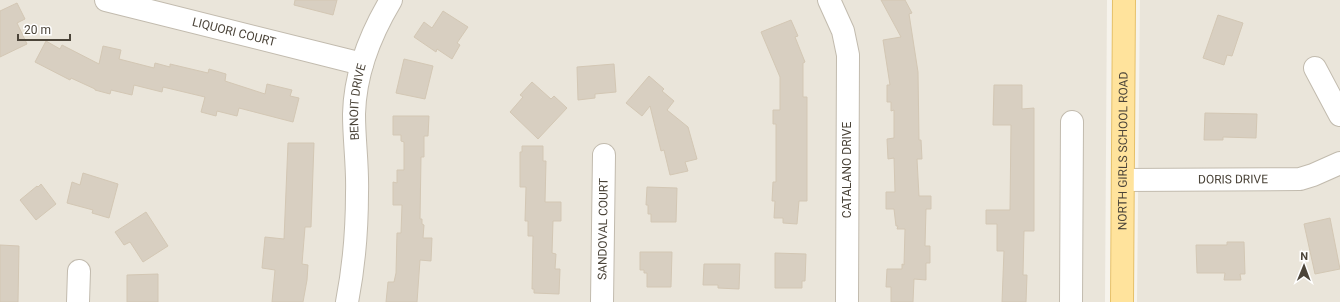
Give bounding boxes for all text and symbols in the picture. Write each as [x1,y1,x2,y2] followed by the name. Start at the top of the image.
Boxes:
[191,15,277,49] street label: LIQUORI COURT
[18,16,70,42] scale bar
[24,23,51,37] text: 20 m
[347,62,369,141] street label: BENOIT DRIVE
[1115,72,1131,230] street label: NORTH GIRLS SCHOOL ROAD
[840,122,854,218] street label: CATALANO DRIVE
[1198,172,1268,187] street label: DORIS DRIVE
[595,178,611,280] street label: SANDOVAL COURT
[1284,246,1324,286] north arrow
[1300,250,1308,263] text: N

